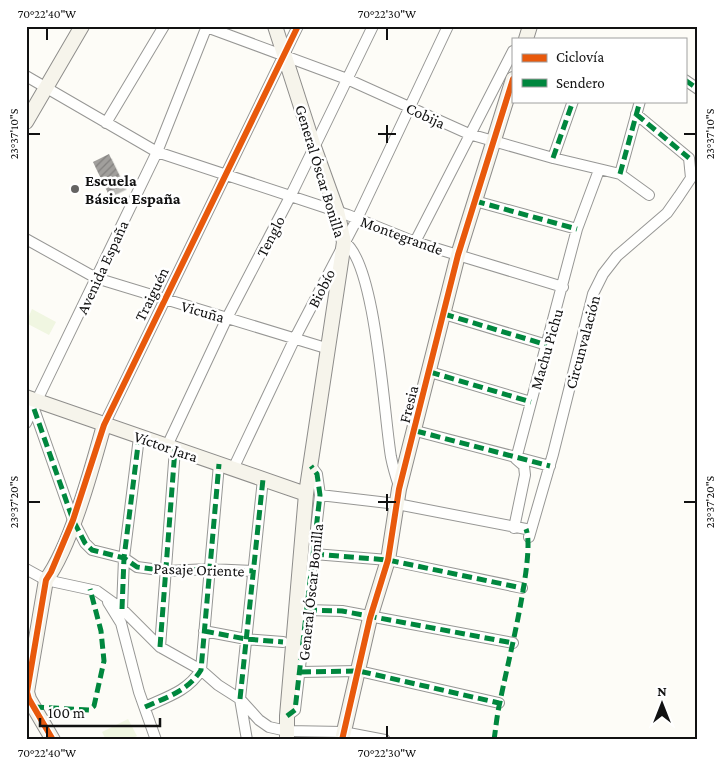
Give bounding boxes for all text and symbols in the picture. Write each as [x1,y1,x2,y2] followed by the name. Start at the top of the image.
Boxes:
[18,7,76,21] text: 70°22'40"W
[358,7,416,21] text: 70°22'30"W
[512,38,686,102] legend
[556,49,604,65] text: Ciclovía
[556,75,605,91] text: Sendero
[403,99,449,133] street label: Cobija
[292,103,349,240] street label: General Óscar Bonilla
[7,108,21,159] text: 23°37'10"S
[703,108,717,159] text: 23°37'10"S
[85,172,181,207] place label: Escuela Básica España
[69,183,81,195] marker: Escuela Básica España
[253,213,289,260] street label: Tenglo
[358,213,445,259] street label: Montegrande
[73,217,133,317] street label: Avenida España
[131,264,173,324] street label: Traiguén
[305,266,338,310] street label: Biobío
[562,293,603,391] street label: Circunvalación
[179,297,227,326] street label: Vicuña
[527,306,566,391] street label: Machu Pichu
[396,383,421,425] street label: Fresia
[131,428,201,466] street label: Víctor Jara
[7,475,21,528] text: 23°37'20"S
[703,475,717,528] text: 23°37'20"S
[295,522,326,661] street label: General Óscar Bonilla
[153,559,245,581] street label: Pasaje Oriente
[636,678,686,728] north arrow
[657,683,667,699] text: N
[40,696,160,728] scale bar
[48,705,85,721] text: 100 m
[18,746,76,760] text: 70°22'40"W
[358,746,416,760] text: 70°22'30"W

